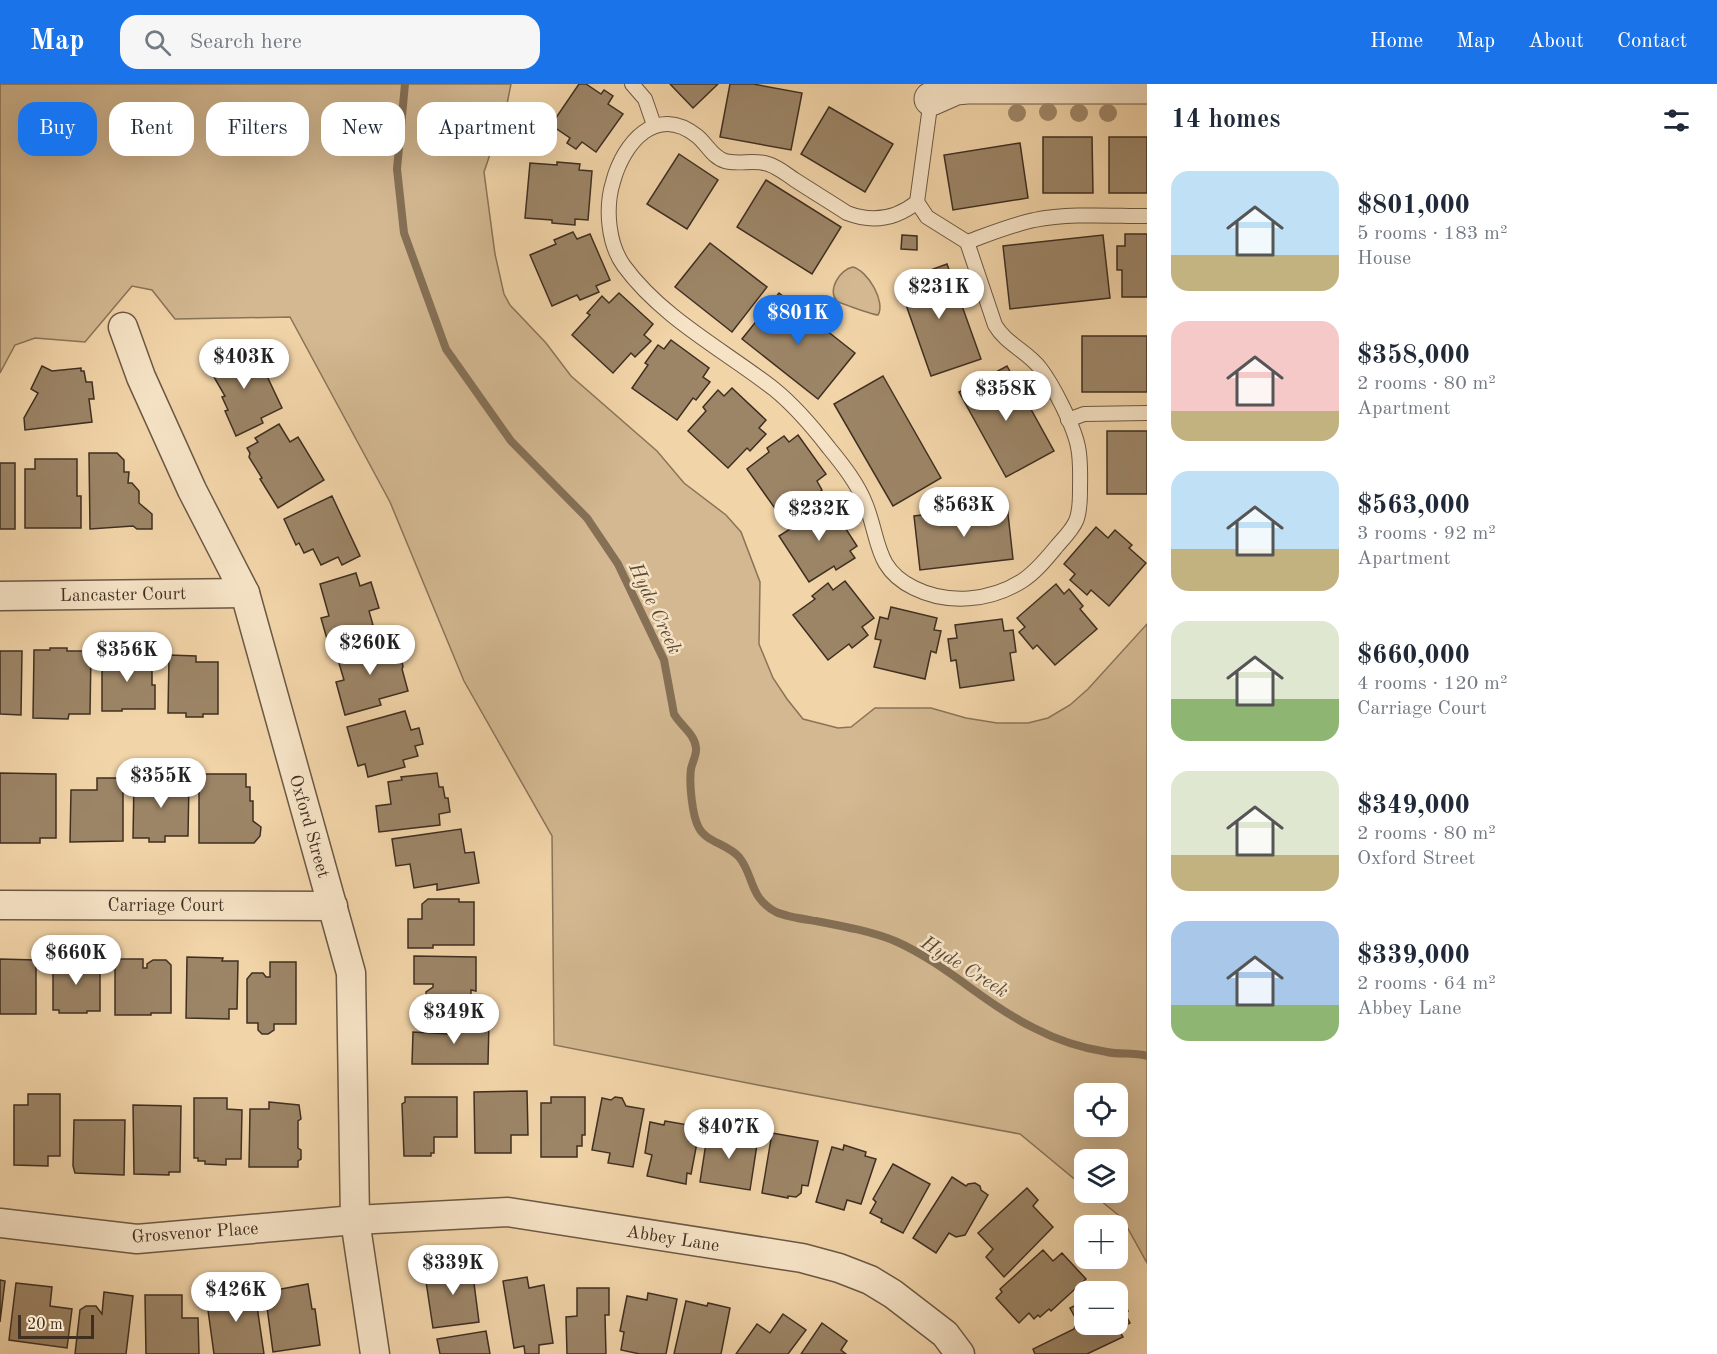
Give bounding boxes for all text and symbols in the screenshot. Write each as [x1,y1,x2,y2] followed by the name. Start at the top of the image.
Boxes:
[120,15,540,69] search box
[141,26,174,59] icon: search
[30,28,84,56] text: Map
[189,31,302,53] text: Search here
[1370,31,1423,52] text: Home
[1456,31,1495,52] text: Map
[1528,31,1584,52] text: About
[1617,31,1687,52] text: Contact
[18,102,97,156] chip: Buy
[109,102,194,156] chip: Rent
[206,102,309,156] chip: Filters
[321,102,405,156] chip: New
[417,102,557,156] chip: Apartment
[1660,104,1693,137] icon: filters
[1171,107,1280,133] text: 14 homes
[1357,193,1470,219] text: $801,000
[1219,195,1291,267] icon: home
[1357,224,1507,244] text: 5 rooms · 183 m²
[1357,249,1411,269] text: House
[897,269,981,320] pin: $231K
[908,278,970,298] text: $231K
[756,295,840,346] pin: $801K
[767,304,829,324] text: $801K
[202,339,286,390] pin: $403K
[1357,343,1470,369] text: $358,000
[1219,345,1291,417] icon: home
[213,348,275,368] text: $403K
[964,371,1048,422] pin: $358K
[1357,374,1496,394] text: 2 rooms · 80 m²
[975,380,1037,400] text: $358K
[1357,399,1451,419] text: Apartment
[922,487,1006,538] pin: $563K
[777,491,861,542] pin: $232K
[1357,493,1470,519] text: $563,000
[1219,495,1291,567] icon: home
[933,496,995,516] text: $563K
[788,500,850,520] text: $232K
[1357,524,1496,544] text: 3 rooms · 92 m²
[1357,549,1451,569] text: Apartment
[624,559,684,658] water label: Hyde Creek
[60,585,186,605] street label: Lancaster Court
[328,625,412,676] pin: $260K
[85,632,169,683] pin: $356K
[339,634,401,654] text: $260K
[96,641,158,661] text: $356K
[1357,643,1470,669] text: $660,000
[1219,645,1291,717] icon: home
[1357,674,1507,694] text: 4 rooms · 120 m²
[1357,699,1487,719] text: Carriage Court
[119,758,203,809] pin: $355K
[130,767,192,787] text: $355K
[286,773,332,880] street label: Oxford Street
[1357,793,1470,819] text: $349,000
[1219,795,1291,867] icon: home
[1357,824,1496,844] text: 2 rooms · 80 m²
[1357,849,1475,869] text: Oxford Street
[108,897,224,915] street label: Carriage Court
[916,932,1011,1002] water label: Hyde Creek
[34,935,118,986] pin: $660K
[1357,943,1470,969] text: $339,000
[45,944,107,964] text: $660K
[1219,945,1291,1017] icon: home
[1357,974,1496,994] text: 2 rooms · 64 m²
[412,994,496,1045] pin: $349K
[1357,999,1461,1019] text: Abbey Lane
[423,1003,485,1023] text: $349K
[1074,1083,1128,1335] map controls
[1074,1083,1128,1137] button: locate
[687,1109,771,1160] pin: $407K
[698,1118,760,1138] text: $407K
[1074,1149,1128,1203] button: layers
[1074,1215,1128,1269] button: +
[131,1220,259,1246] street label: Grosvenor Place
[625,1223,721,1255] street label: Abbey Lane
[411,1245,495,1296] pin: $339K
[422,1254,484,1274] text: $339K
[194,1272,278,1323] pin: $426K
[205,1281,267,1301] text: $426K
[1074,1281,1128,1335] button: −
[18,1312,94,1340] scale bar
[27,1317,63,1333] text: 20 m

